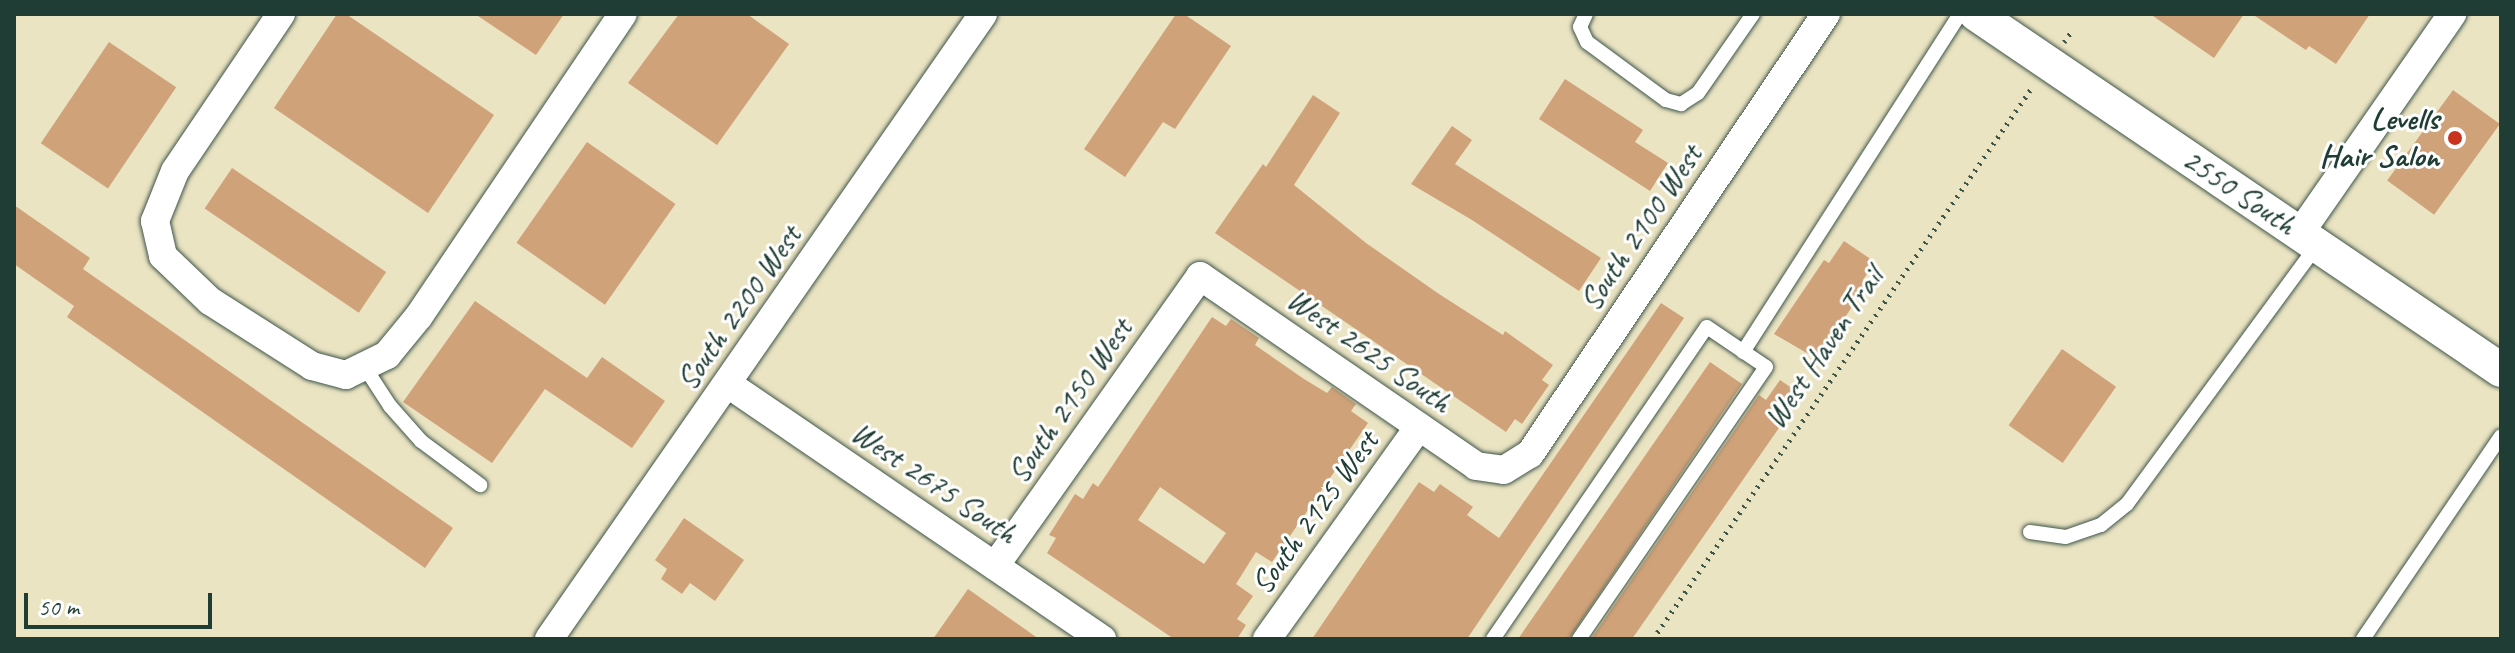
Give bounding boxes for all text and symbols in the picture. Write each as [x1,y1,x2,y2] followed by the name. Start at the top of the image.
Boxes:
[2319,101,2439,176] place label: Levells Hair Salon
[2446,129,2464,147] marker: Levells Hair Salon
[1571,138,1711,318] street label: South 2100 West
[2175,140,2303,244] street label: 2550 South
[668,218,810,398] street label: South 2200 West
[1756,260,1892,436] street label: West Haven Trail
[1279,280,1459,422] street label: West 2625 South
[999,311,1141,491] street label: South 2150 West
[844,413,1024,553] street label: West 2675 South
[1243,424,1387,602] street label: South 2125 West
[28,577,216,627] scale bar
[38,592,79,622] text: 50 m

